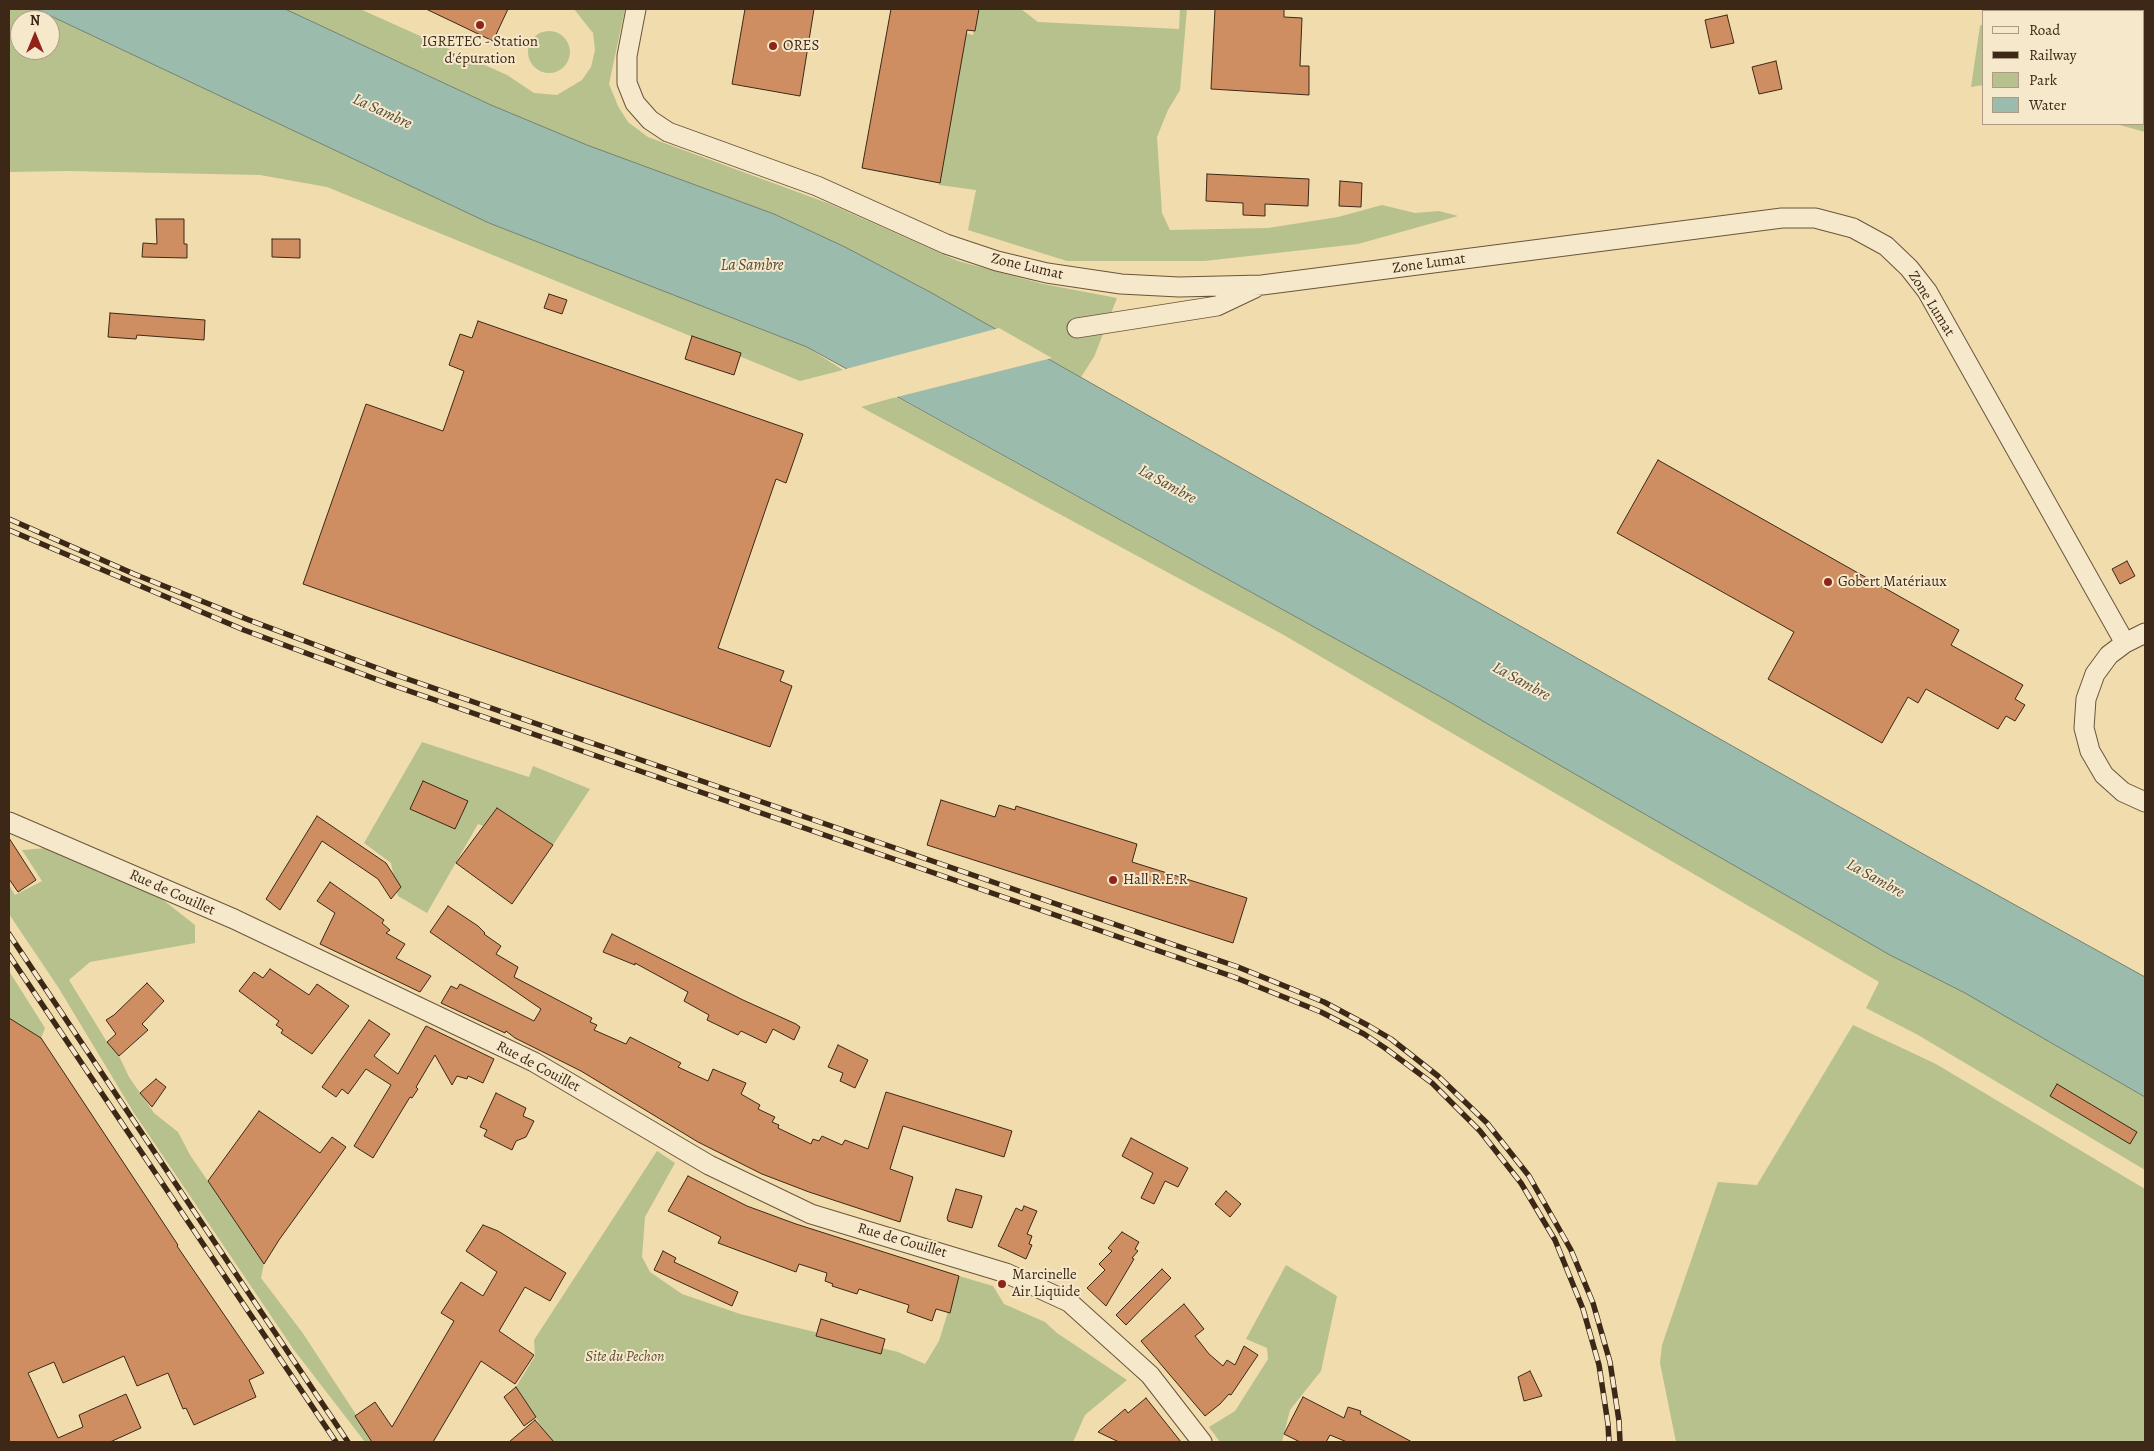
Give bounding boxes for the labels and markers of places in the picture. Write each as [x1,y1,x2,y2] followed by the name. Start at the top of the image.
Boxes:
[474,19,486,31] marker: IGRETEC - Station d'épuration
[422,33,538,68] place label: IGRETEC - Station d'épuration
[783,37,819,55] place label: ORES
[767,40,779,52] marker: ORES
[1838,573,1947,591] place label: Gobert Matériaux
[1822,576,1834,588] marker: Gobert Matériaux
[1123,871,1188,889] place label: Hall R.E.R
[1107,874,1119,886] marker: Hall R.E.R
[1012,1266,1080,1301] place label: Marcinelle Air Liquide
[996,1278,1008,1290] marker: Marcinelle Air Liquide

